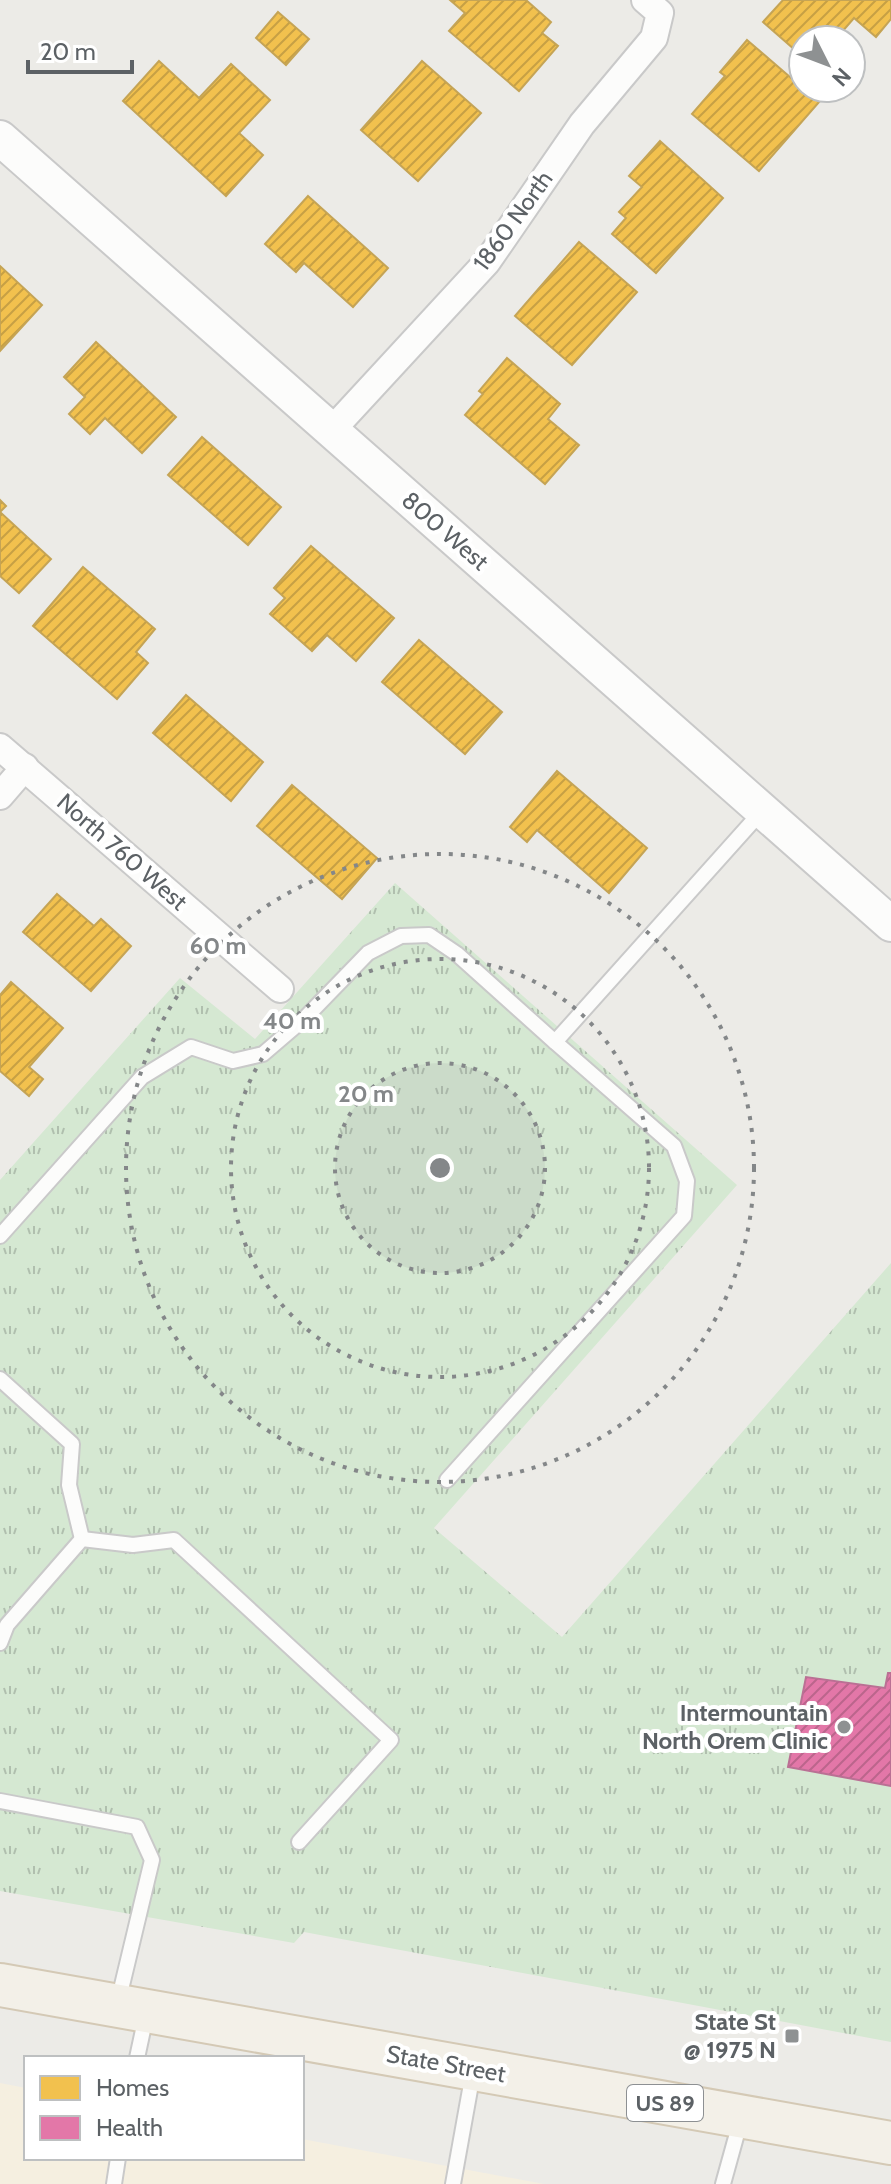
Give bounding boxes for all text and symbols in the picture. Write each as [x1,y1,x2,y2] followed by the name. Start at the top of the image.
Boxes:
[28,24,132,74] scale bar
[787,24,867,104] north arrow
[40,37,96,66] text: 20 m
[826,62,857,92] text: N
[467,165,559,276] street label: 1860 North
[396,485,495,576] street label: 800 West
[51,787,193,916] street label: North 760 West
[190,931,246,960] text: 60 m
[263,1006,321,1035] text: 40 m
[338,1079,394,1108] text: 20 m
[426,1154,454,1182] centre of rings
[642,1698,828,1755] place label: Intermountain North Orem Clinic
[835,1718,853,1736] marker: Intermountain North Orem Clinic
[683,2007,776,2064] place label: State St @ 1975 N
[783,2027,801,2045] marker: State St @ 1975 N
[384,2039,508,2088] street label: State Street
[24,2056,304,2160] legend
[96,2073,169,2102] text: Homes
[627,2085,703,2121] road number: US 89
[96,2113,163,2142] text: Health

